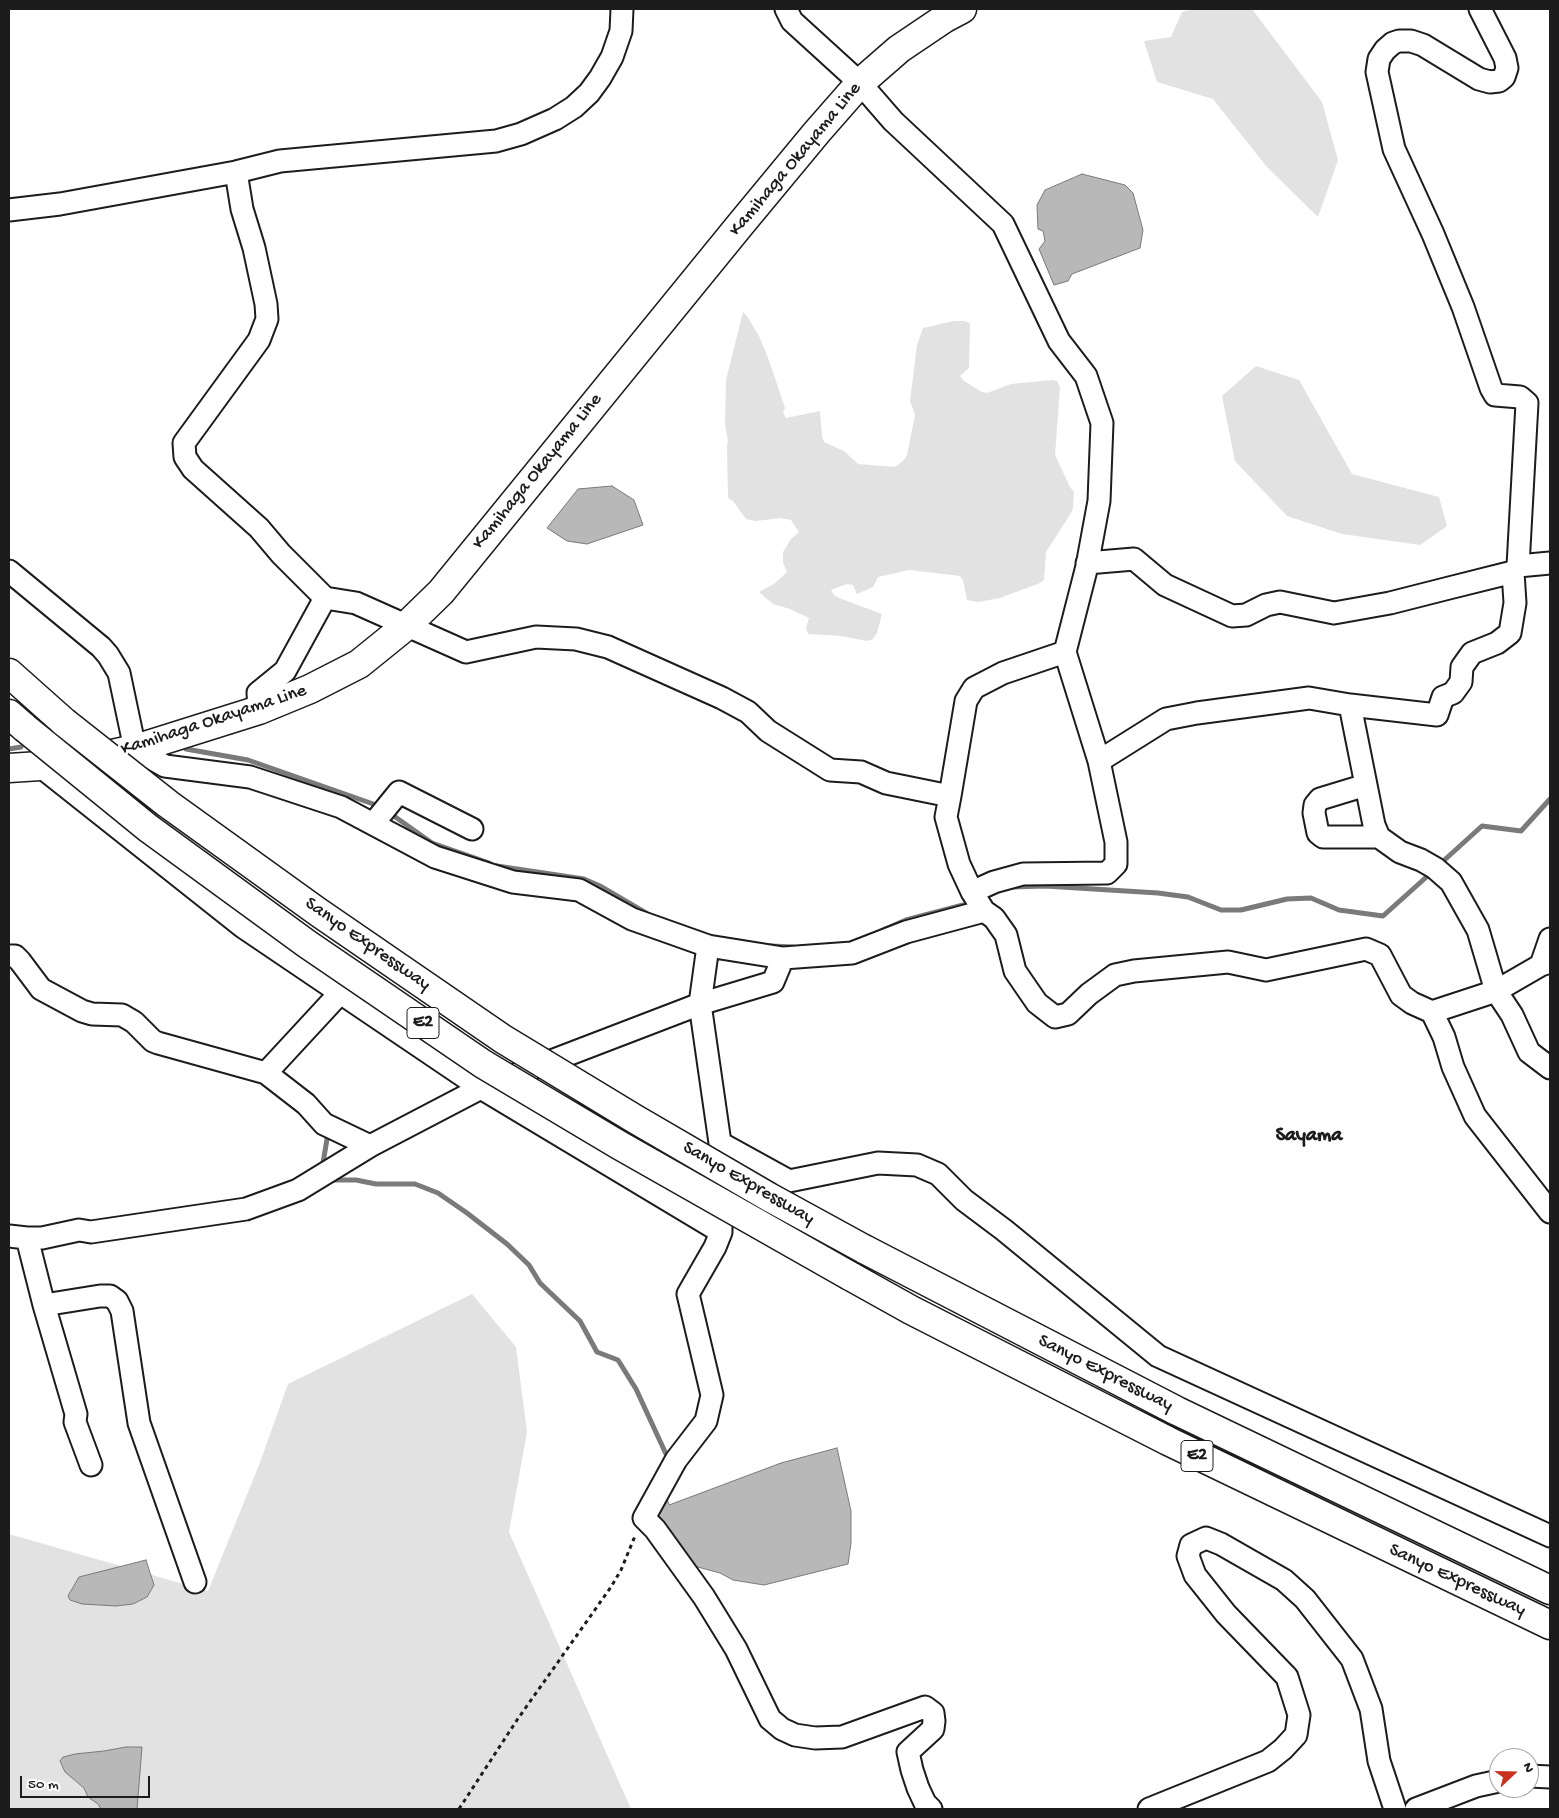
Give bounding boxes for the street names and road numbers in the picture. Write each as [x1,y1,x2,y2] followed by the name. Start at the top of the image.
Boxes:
[725,78,867,242] street label: Kamihaga Okayama Line
[468,389,608,555] street label: Kamihaga Okayama Line
[118,680,310,762] street label: Kamihaga Okayama Line
[300,893,434,997] street label: Sanyo Expressway
[407,1008,439,1038] road number: E2
[678,1137,818,1231] street label: Sanyo Expressway
[1034,1330,1176,1418] street label: Sanyo Expressway
[1181,1440,1213,1472] road number: E2
[1385,1539,1529,1623] street label: Sanyo Expressway

